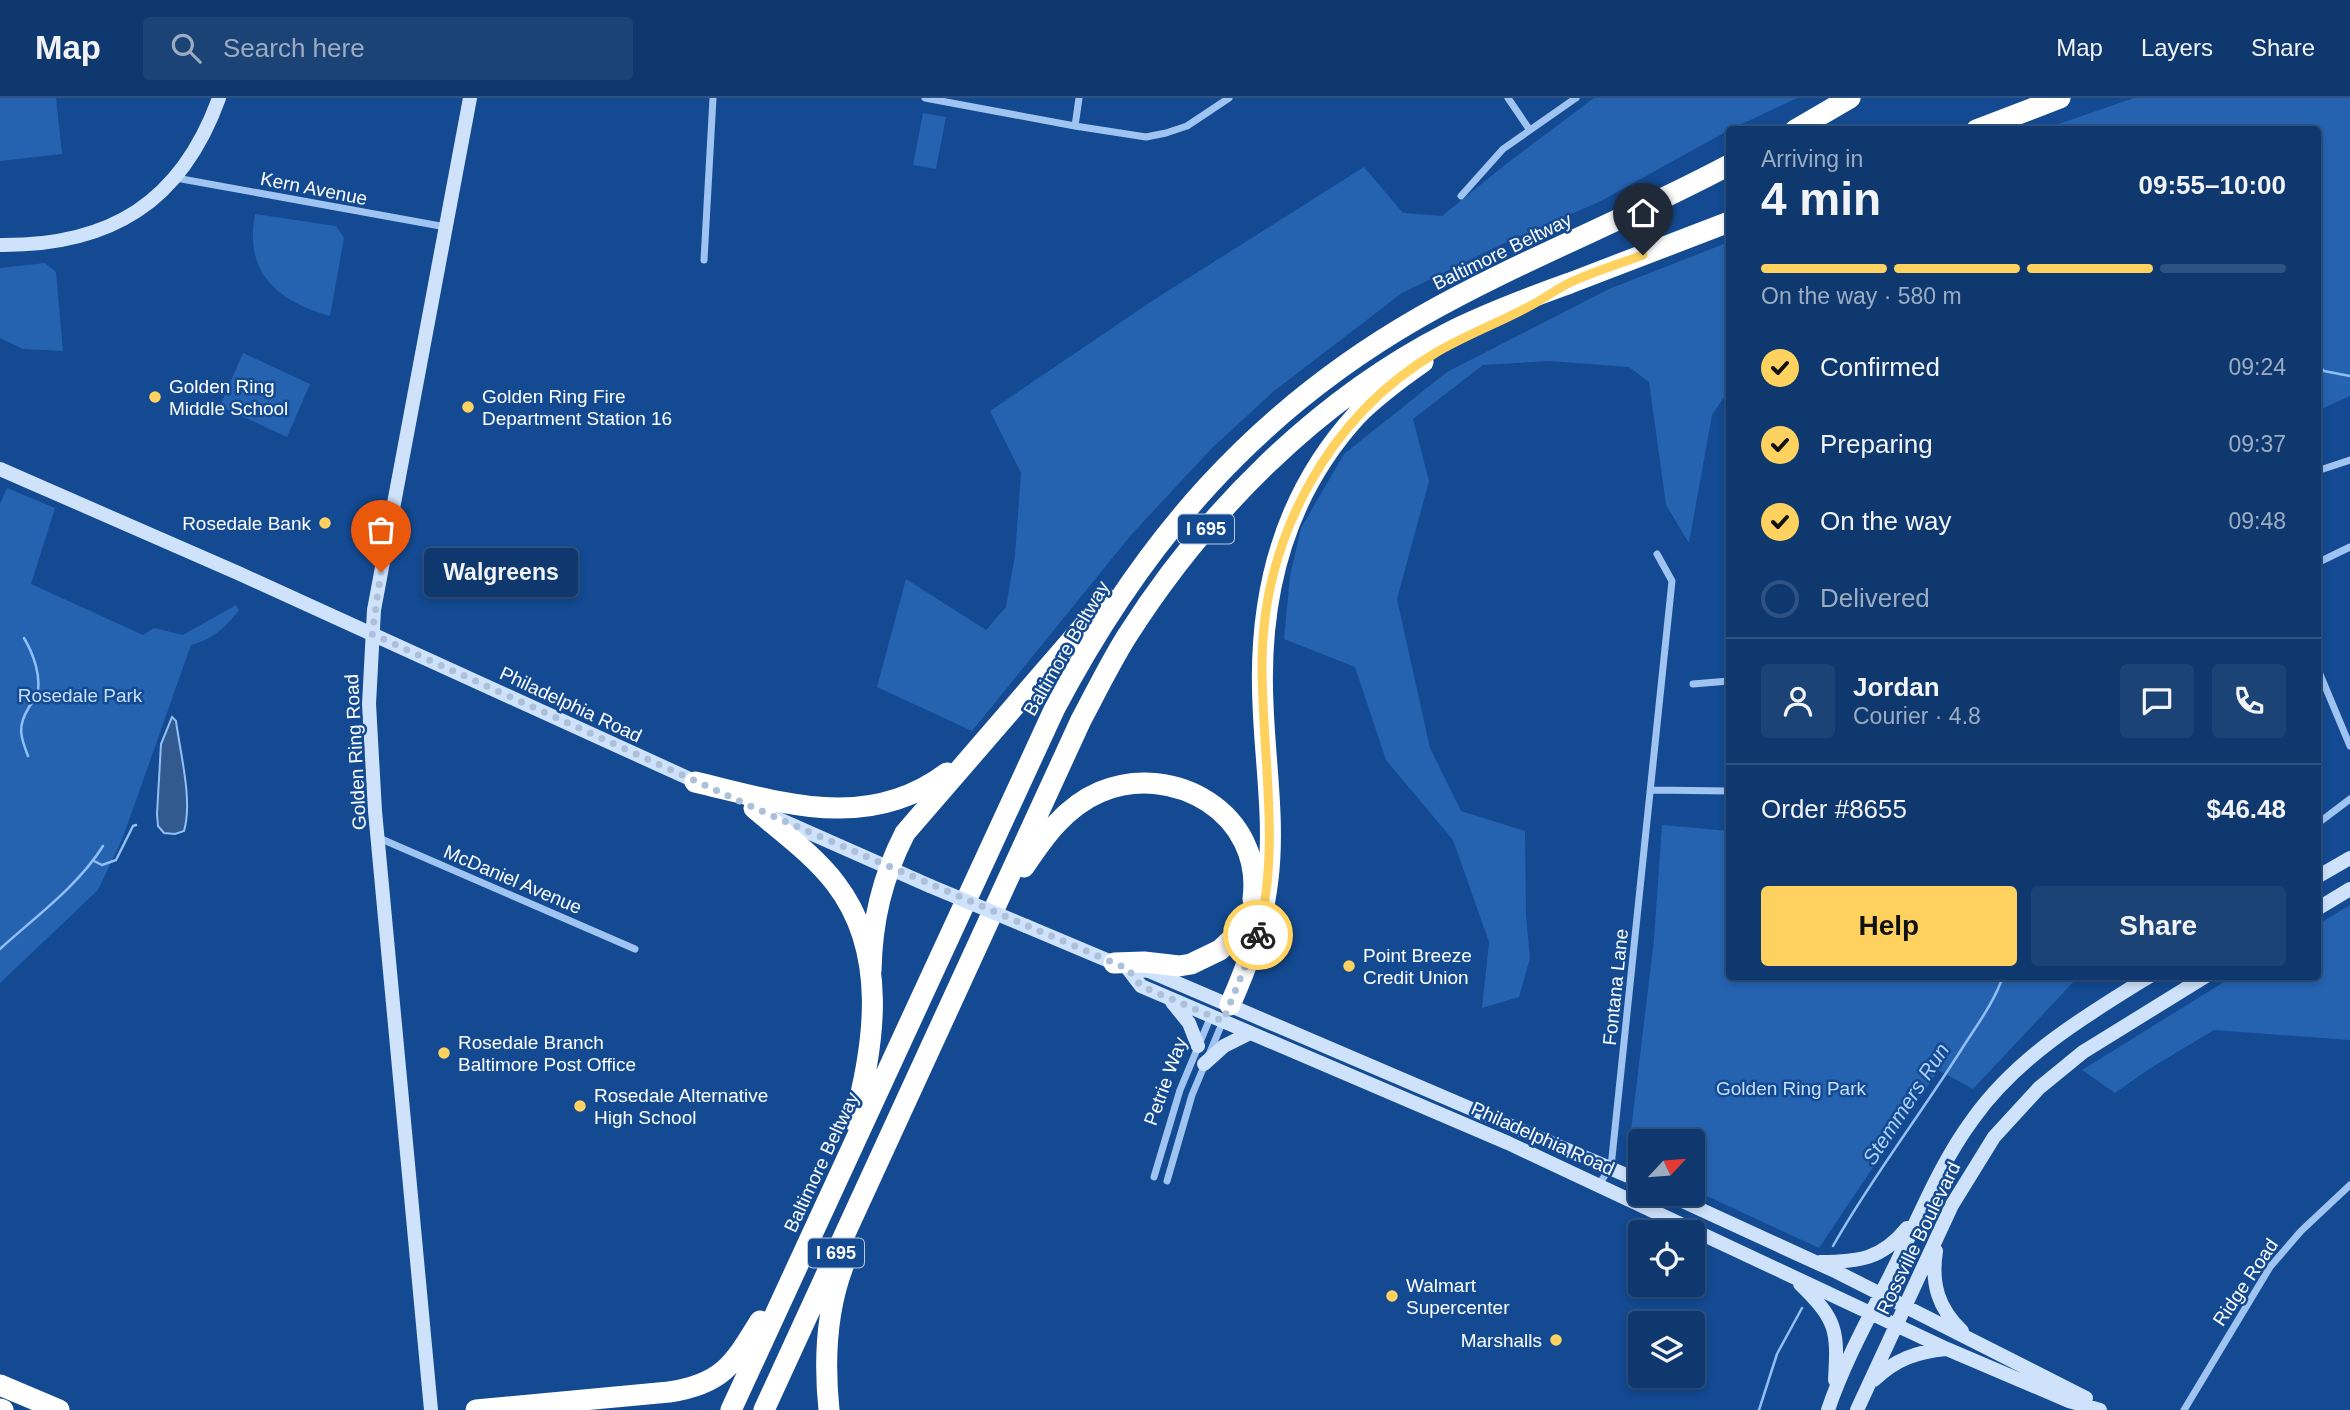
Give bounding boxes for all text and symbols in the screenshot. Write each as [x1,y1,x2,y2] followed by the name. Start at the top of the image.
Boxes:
[143,17,633,80] search box
[35,29,101,66] text: Map
[167,29,205,67] icon: search
[223,33,365,63] text: Search here
[2056,34,2103,61] text: Map
[2141,34,2213,61] text: Layers
[2251,34,2315,61] text: Share
[1761,146,1863,172] text: Arriving in
[259,168,369,209] street label: Kern Avenue
[2139,170,2286,200] text: 09:55–10:00
[1761,173,1881,225] text: 4 min
[1613,183,1673,255] pin
[1624,194,1662,232] icon: home
[1429,208,1576,294] street label: Baltimore Beltway
[1761,283,1962,309] text: On the way · 580 m
[1761,349,1799,387] icon: check
[1820,352,1940,382] text: Confirmed
[2228,354,2286,380] text: 09:24
[169,376,288,419] place label: Golden Ring Middle School
[482,386,672,429] place label: Golden Ring Fire Department Station 16
[147,389,163,405] marker: Golden Ring Middle School
[460,399,476,415] marker: Golden Ring Fire Department Station 16
[1761,426,1799,464] icon: check
[1820,429,1933,459] text: Preparing
[2228,431,2286,457] text: 09:37
[351,500,411,572] pin
[1761,503,1799,541] icon: check
[1820,506,1952,536] text: On the way
[2228,508,2286,534] text: 09:48
[362,511,400,549] icon: bag
[182,513,311,534] place label: Rosedale Bank
[1178,514,1234,544] road number: I 695
[317,515,333,531] marker: Rosedale Bank
[423,547,577,596] callout: Walgreens
[443,559,559,585] text: Walgreens
[1019,577,1114,719] street label: Baltimore Beltway
[1820,583,1930,613] text: Delivered
[496,662,645,747] street label: Philadelphia Road
[1761,664,1835,738] button: person
[2120,664,2194,738] button: chat
[2212,664,2286,738] button: phone
[1853,672,1940,702] text: Jordan
[341,673,370,831] street label: Golden Ring Road
[18,685,143,706] park label: Rosedale Park
[1853,703,1981,729] text: Courier · 4.8
[1761,794,1907,824] text: Order #8655
[2206,794,2286,824] text: $46.48
[441,841,585,918] street label: McDaniel Avenue
[1761,886,2017,966] button: Help
[2031,886,2286,966] button: Share
[1223,900,1293,970] courier
[1239,916,1277,954] icon: bike
[1599,928,1632,1046] street label: Fontana Lane
[1363,945,1472,988] place label: Point Breeze Credit Union
[1341,958,1357,974] marker: Point Breeze Credit Union
[458,1032,636,1075] place label: Rosedale Branch Baltimore Post Office
[1140,1034,1191,1128] street label: Petrie Way
[1858,1039,1953,1169] water label: Stemmers Run
[436,1045,452,1061] marker: Rosedale Branch Baltimore Post Office
[1716,1078,1866,1099] park label: Golden Ring Park
[594,1085,768,1128] place label: Rosedale Alternative High School
[780,1088,863,1236] street label: Baltimore Beltway
[1468,1097,1618,1179] street label: Philadelphia Road
[572,1098,588,1114] marker: Rosedale Alternative High School
[1628,1129,1704,1206] north arrow
[1628,1129,1705,1388] map controls
[1872,1159,1964,1318] street label: Rossville Boulevard
[1628,1220,1705,1297] button: locate
[2209,1235,2282,1330] street label: Ridge Road
[808,1238,864,1268] road number: I 695
[1406,1275,1510,1318] place label: Walmart Supercenter
[1384,1288,1400,1304] marker: Walmart Supercenter
[1628,1311,1705,1388] button: layers
[1461,1330,1542,1351] place label: Marshalls
[1548,1332,1564,1348] marker: Marshalls

